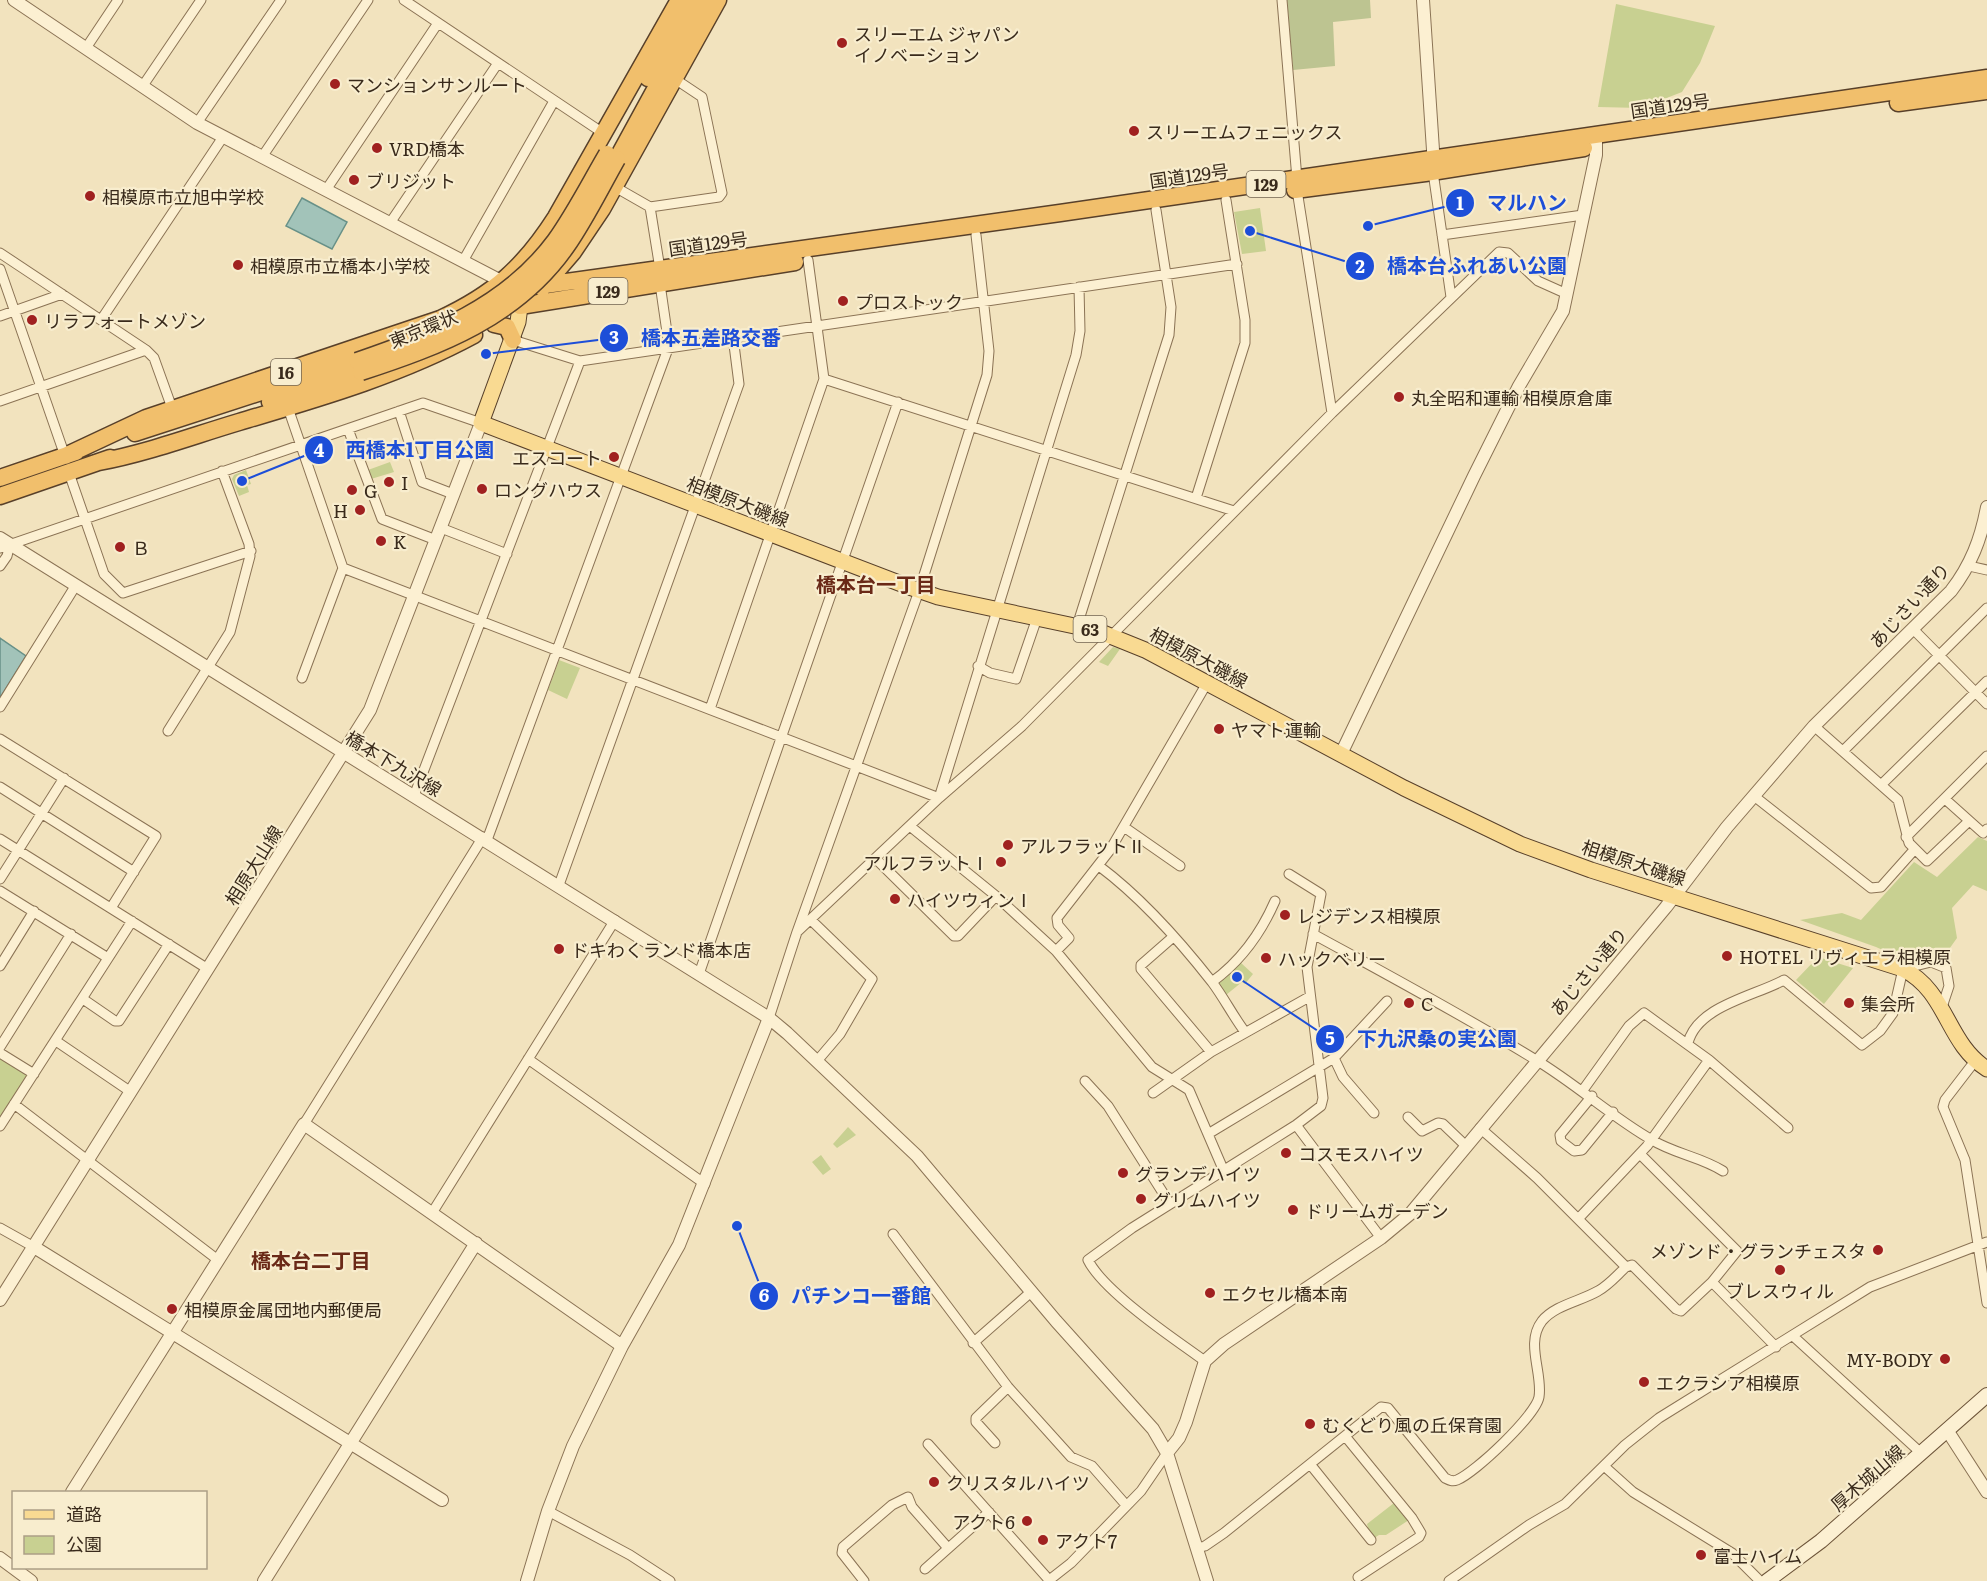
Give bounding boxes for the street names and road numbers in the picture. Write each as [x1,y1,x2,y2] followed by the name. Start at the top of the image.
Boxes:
[1629,86,1711,124] street label: 国道129号
[1148,156,1230,194] street label: 国道129号
[1246,171,1286,197] road number: 129
[667,224,749,262] street label: 国道129号
[588,278,628,304] road number: 129
[385,302,461,354] street label: 東京環状
[271,359,301,385] road number: 16
[683,469,793,533] street label: 相模原大磯線
[1862,556,1956,654] street label: あじさい通り
[1074,616,1106,642] road number: 63
[1145,620,1253,694] street label: 相模原大磯線
[341,724,447,802] street label: 橋本下九沢線
[218,820,288,910] street label: 相原大山線
[1578,832,1690,892] street label: 相模原大磯線
[1543,921,1633,1021] street label: あじさい通り
[1824,1437,1910,1517] street label: 厚木城山線

